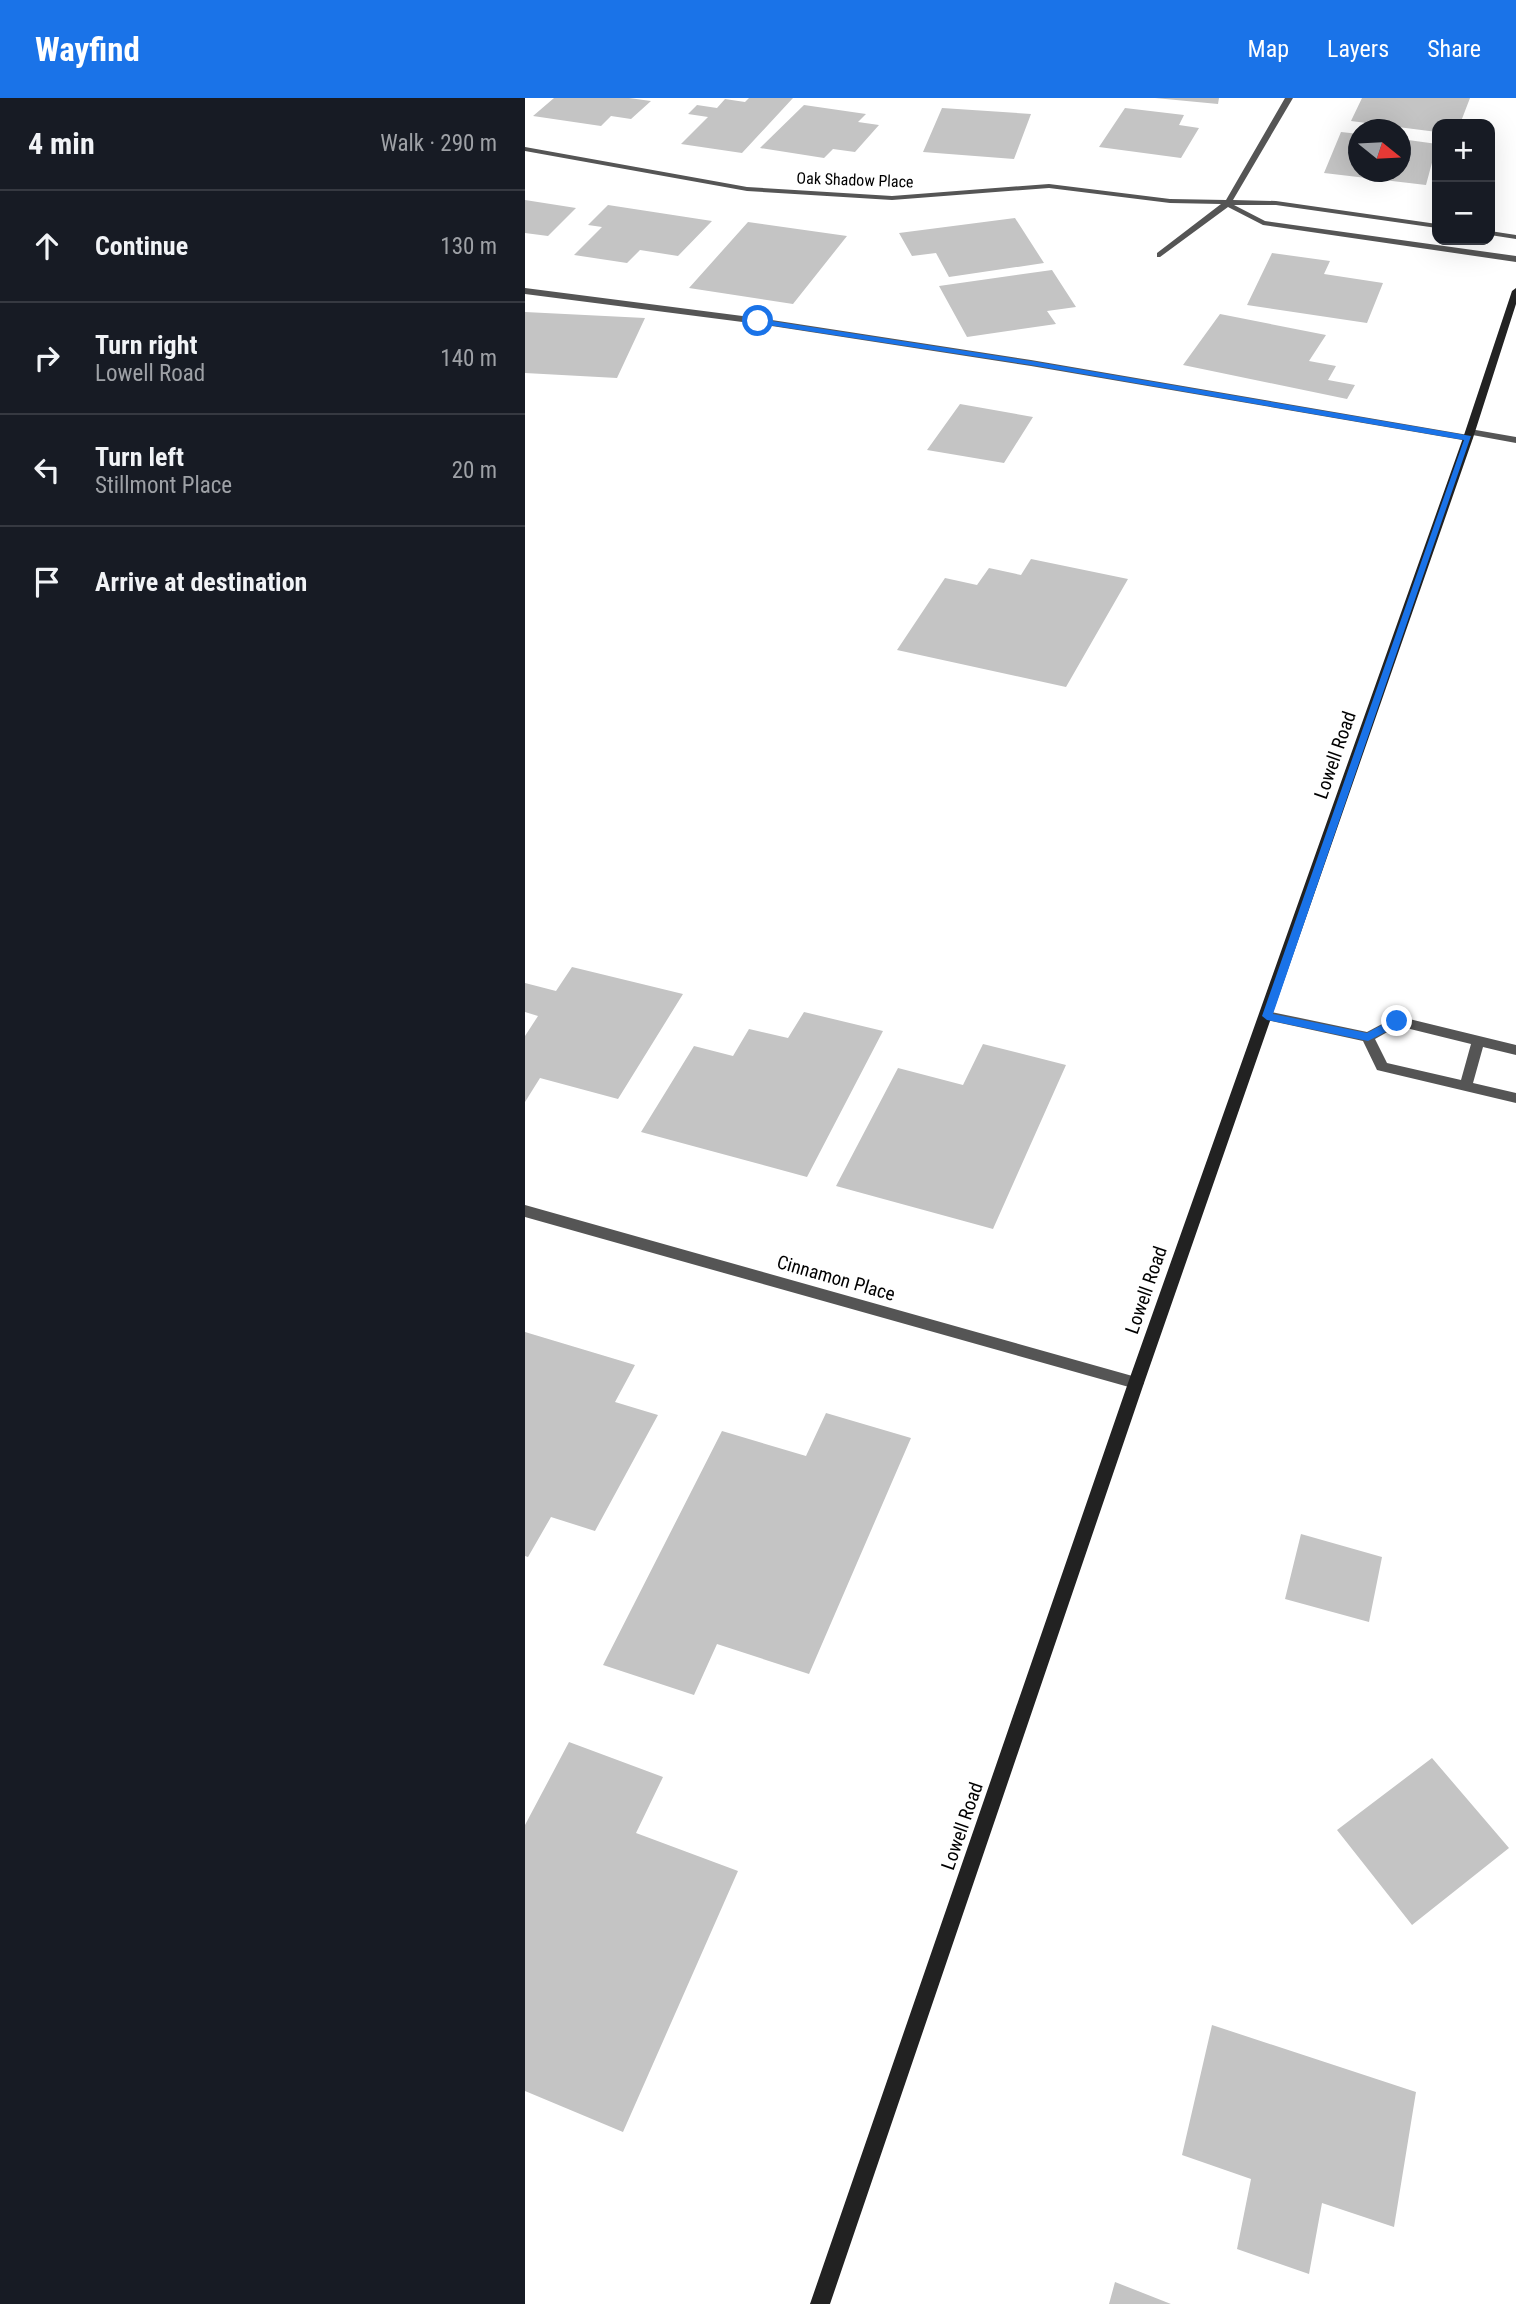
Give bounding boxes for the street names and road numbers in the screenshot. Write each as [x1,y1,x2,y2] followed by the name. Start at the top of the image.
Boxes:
[796,168,914,192] street label: Oak Shadow Place
[1309,708,1361,802] street label: Lowell Road
[1120,1243,1172,1337] street label: Lowell Road
[774,1250,898,1306] street label: Cinnamon Place
[936,1779,988,1873] street label: Lowell Road

